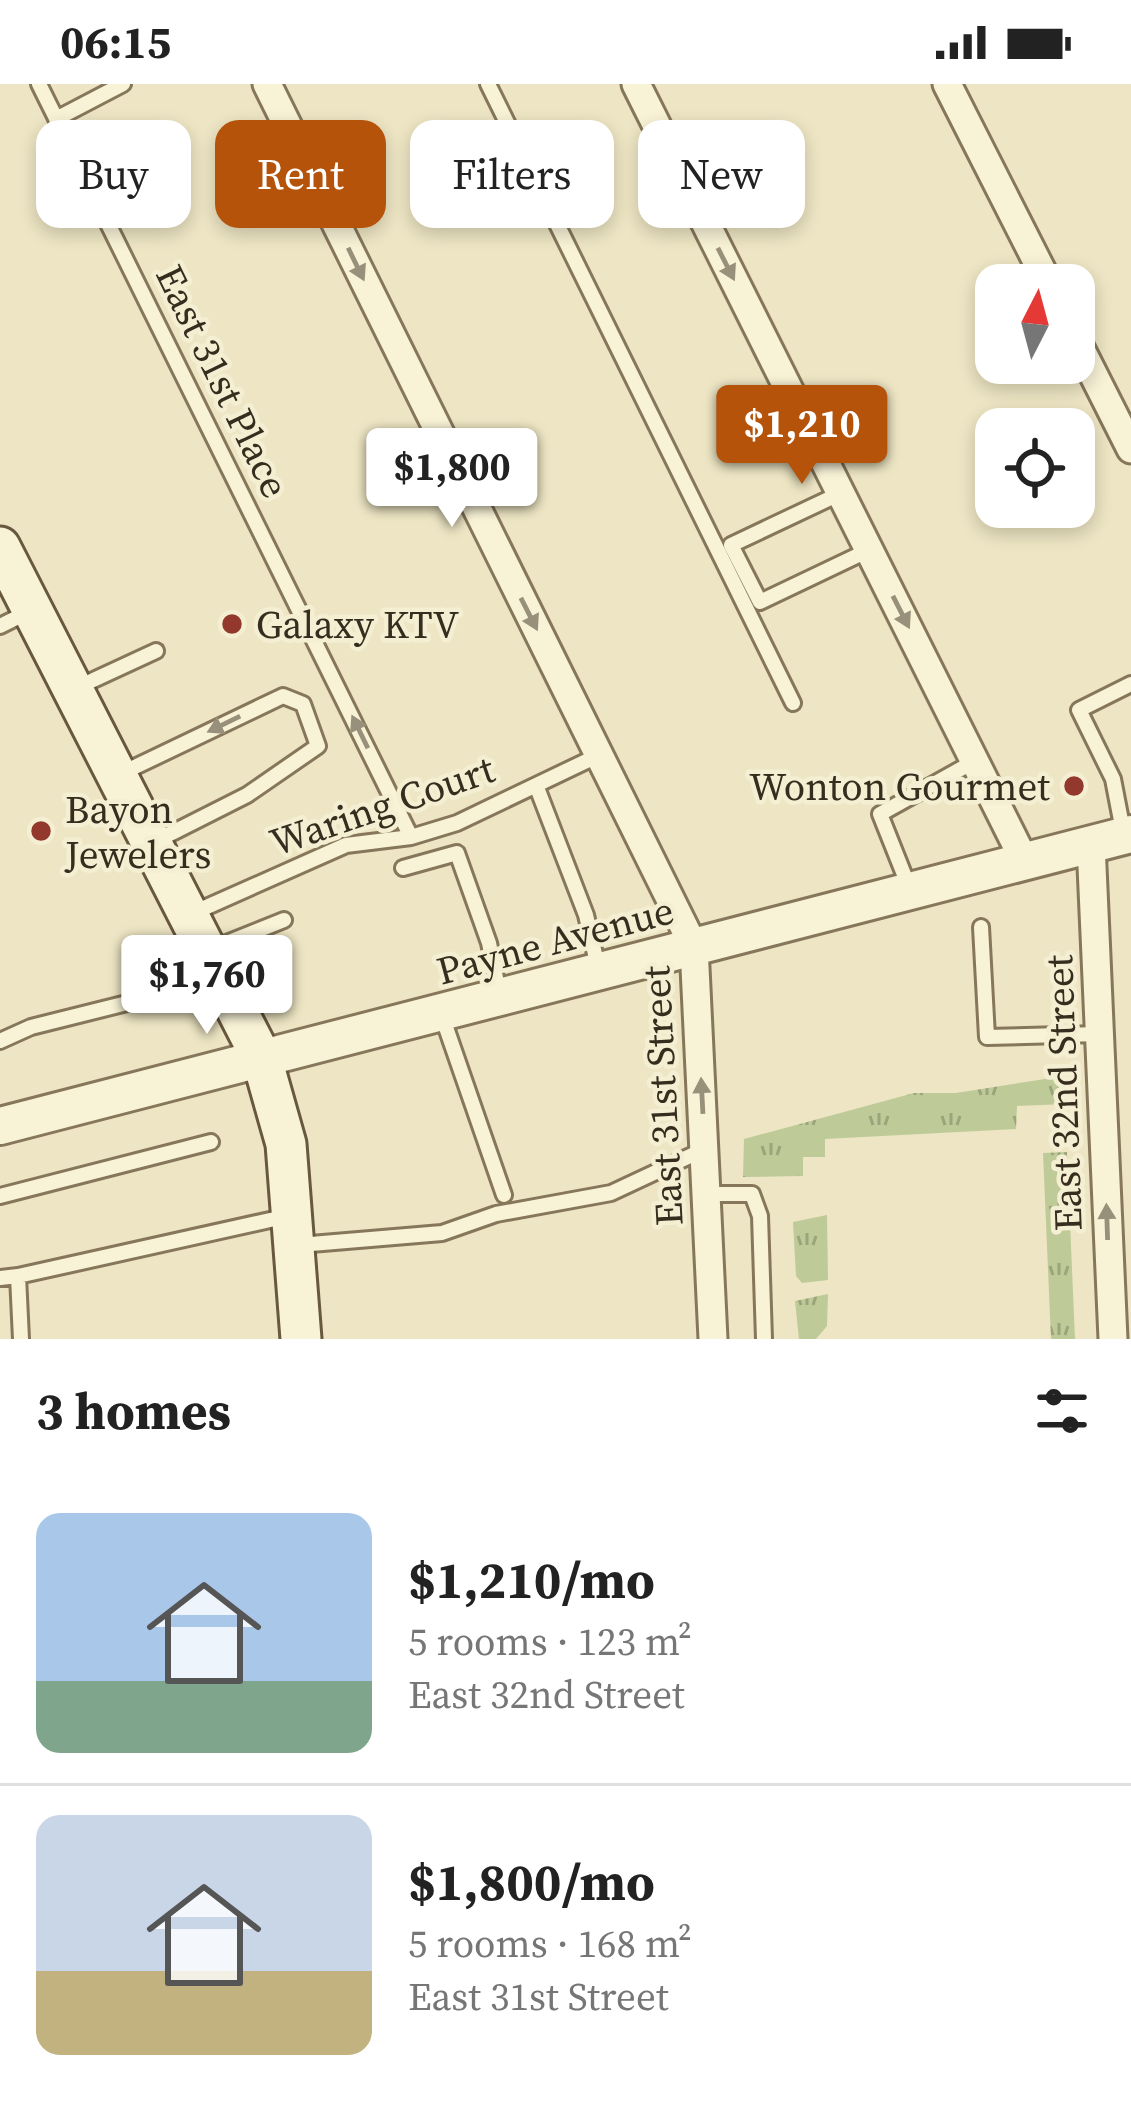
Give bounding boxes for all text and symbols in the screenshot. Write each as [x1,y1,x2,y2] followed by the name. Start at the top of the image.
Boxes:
[60,11,171,73] text: 06:15
[36,120,191,228] chip: Buy
[215,120,386,228] chip: Rent
[410,120,614,228] chip: Filters
[638,120,805,228] chip: New
[716,246,736,281] one-way arrow
[346,247,366,281] one-way arrow
[143,256,302,506] street label: East 31st Place
[975,264,1095,384] north arrow
[975,264,1095,528] map controls
[704,385,900,487] pin: $1,210
[743,397,861,450] text: $1,210
[975,408,1095,528] button: locate
[354,428,550,530] pin: $1,800
[393,440,511,493] text: $1,800
[890,595,910,630] one-way arrow
[519,597,539,631] one-way arrow
[256,598,459,651] place label: Galaxy KTV
[219,611,245,637] marker: Galaxy KTV
[206,714,241,734] one-way arrow
[351,715,371,749] one-way arrow
[263,742,502,869] street label: Waring Court
[749,760,1050,813] place label: Wonton Gourmet
[1061,773,1087,799] marker: Wonton Gourmet
[64,783,211,881] place label: Bayon Jewelers
[28,818,54,844] marker: Bayon Jewelers
[431,883,679,998] street label: Payne Avenue
[109,935,305,1037] pin: $1,760
[148,947,266,1000] text: $1,760
[1032,953,1095,1232] street label: East 32nd Street
[629,964,696,1227] street label: East 31st Street
[692,1076,711,1114] one-way arrow
[1098,1202,1117,1240] one-way arrow
[36,1376,231,1446] text: 3 homes
[1029,1378,1095,1444] icon: filters
[408,1545,655,1615] text: $1,210/mo
[132,1561,276,1705] icon: home
[408,1615,692,1668] text: 5 rooms · 123 m²
[408,1668,685,1721] text: East 32nd Street
[408,1847,655,1917] text: $1,800/mo
[132,1863,276,2007] icon: home
[408,1917,692,1970] text: 5 rooms · 168 m²
[408,1970,669,2023] text: East 31st Street

